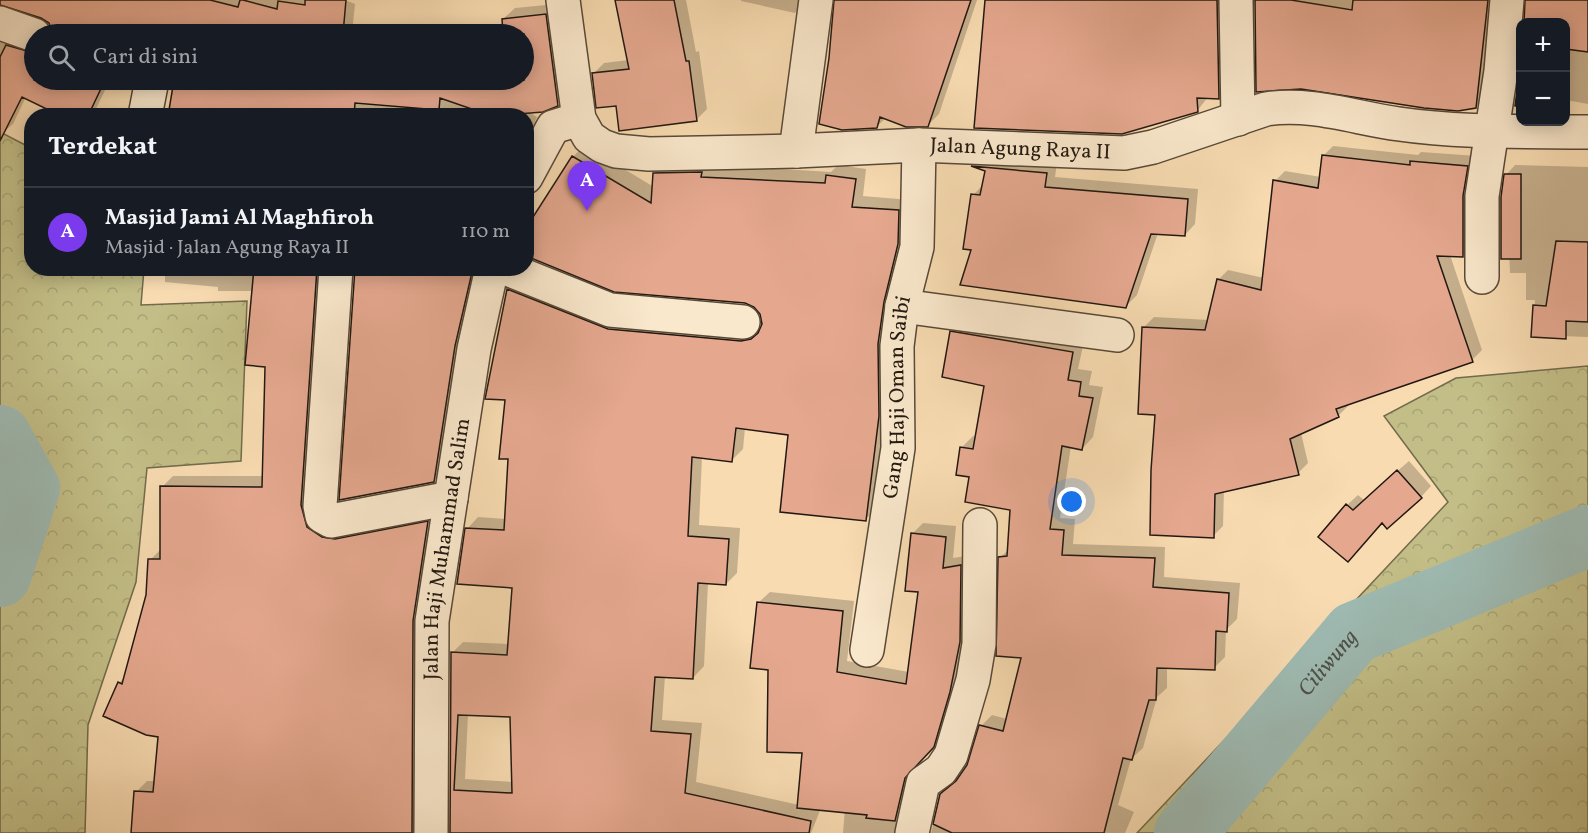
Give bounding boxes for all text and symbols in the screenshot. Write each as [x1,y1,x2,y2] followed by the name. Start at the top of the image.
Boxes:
[1516,18,1570,126] map controls
[1516,18,1570,72] button: +
[24,24,534,90] search box
[45,41,78,74] icon: search
[93,42,198,73] text: Cari di sini
[1516,72,1570,126] button: −
[48,129,157,165] text: Terdekat
[929,131,1111,167] street label: Jalan Agung Raya II
[568,162,606,211] pin: A
[105,203,374,234] text: Masjid Jami Al Maghfiroh
[60,218,75,246] text: A
[461,218,510,246] text: 110 m
[105,234,349,262] text: Masjid · Jalan Agung Raya II
[876,293,919,501] street label: Gang Haji Oman Saibi
[417,416,478,680] street label: Jalan Haji Muhammad Salim
[1057,487,1086,516] your location
[1291,623,1366,704] water label: Ciliwung

